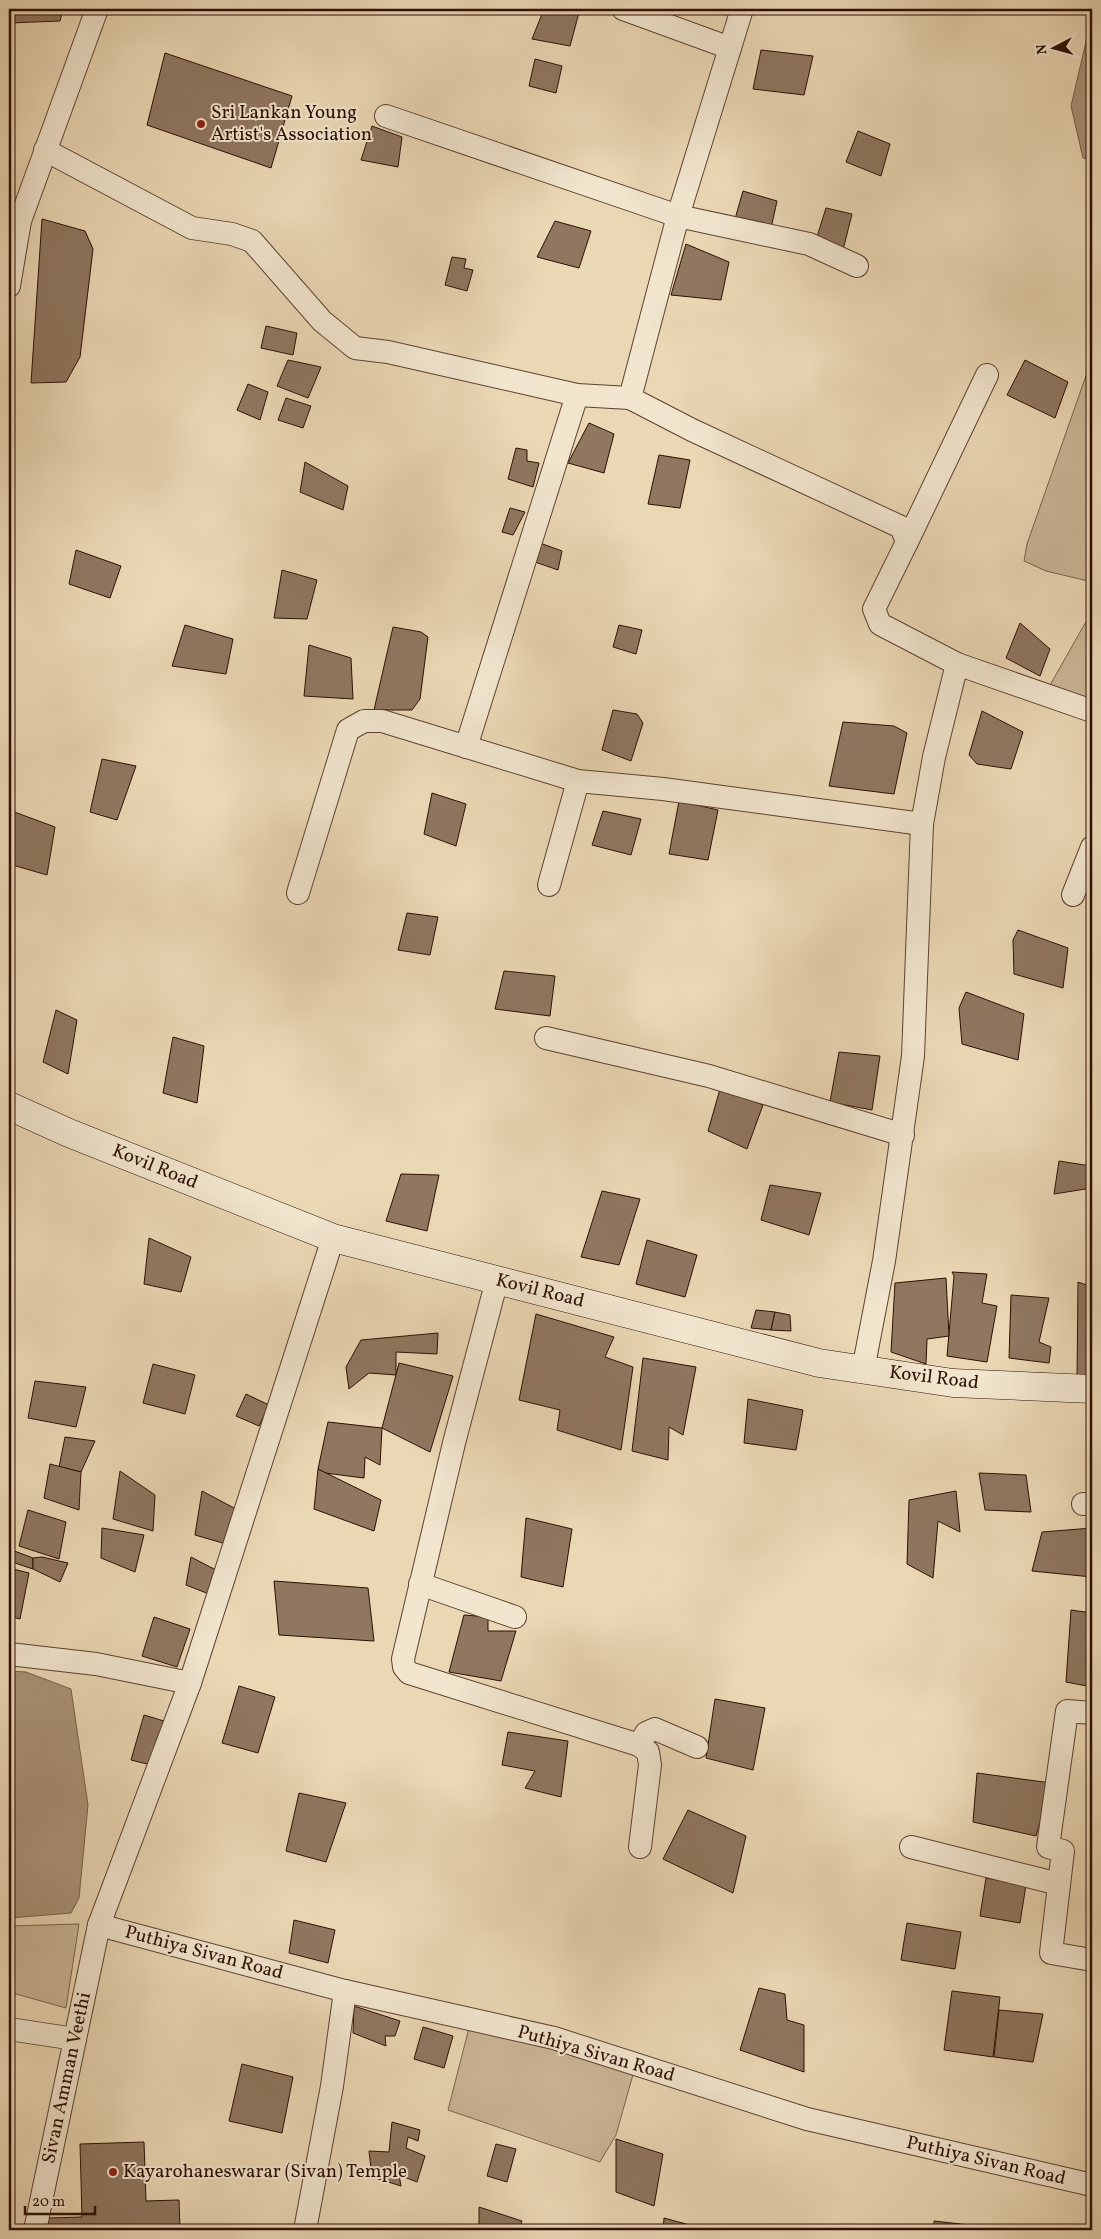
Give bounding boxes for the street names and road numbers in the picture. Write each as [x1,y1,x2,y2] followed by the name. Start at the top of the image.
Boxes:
[108,1138,202,1196] street label: Kovil Road
[493,1267,587,1315] street label: Kovil Road
[888,1360,980,1396] street label: Kovil Road
[122,1919,286,1987] street label: Puthiya Sivan Road
[36,1990,98,2166] street label: Sivan Amman Veethi
[514,2019,678,2089] street label: Puthiya Sivan Road
[904,2130,1068,2192] street label: Puthiya Sivan Road

